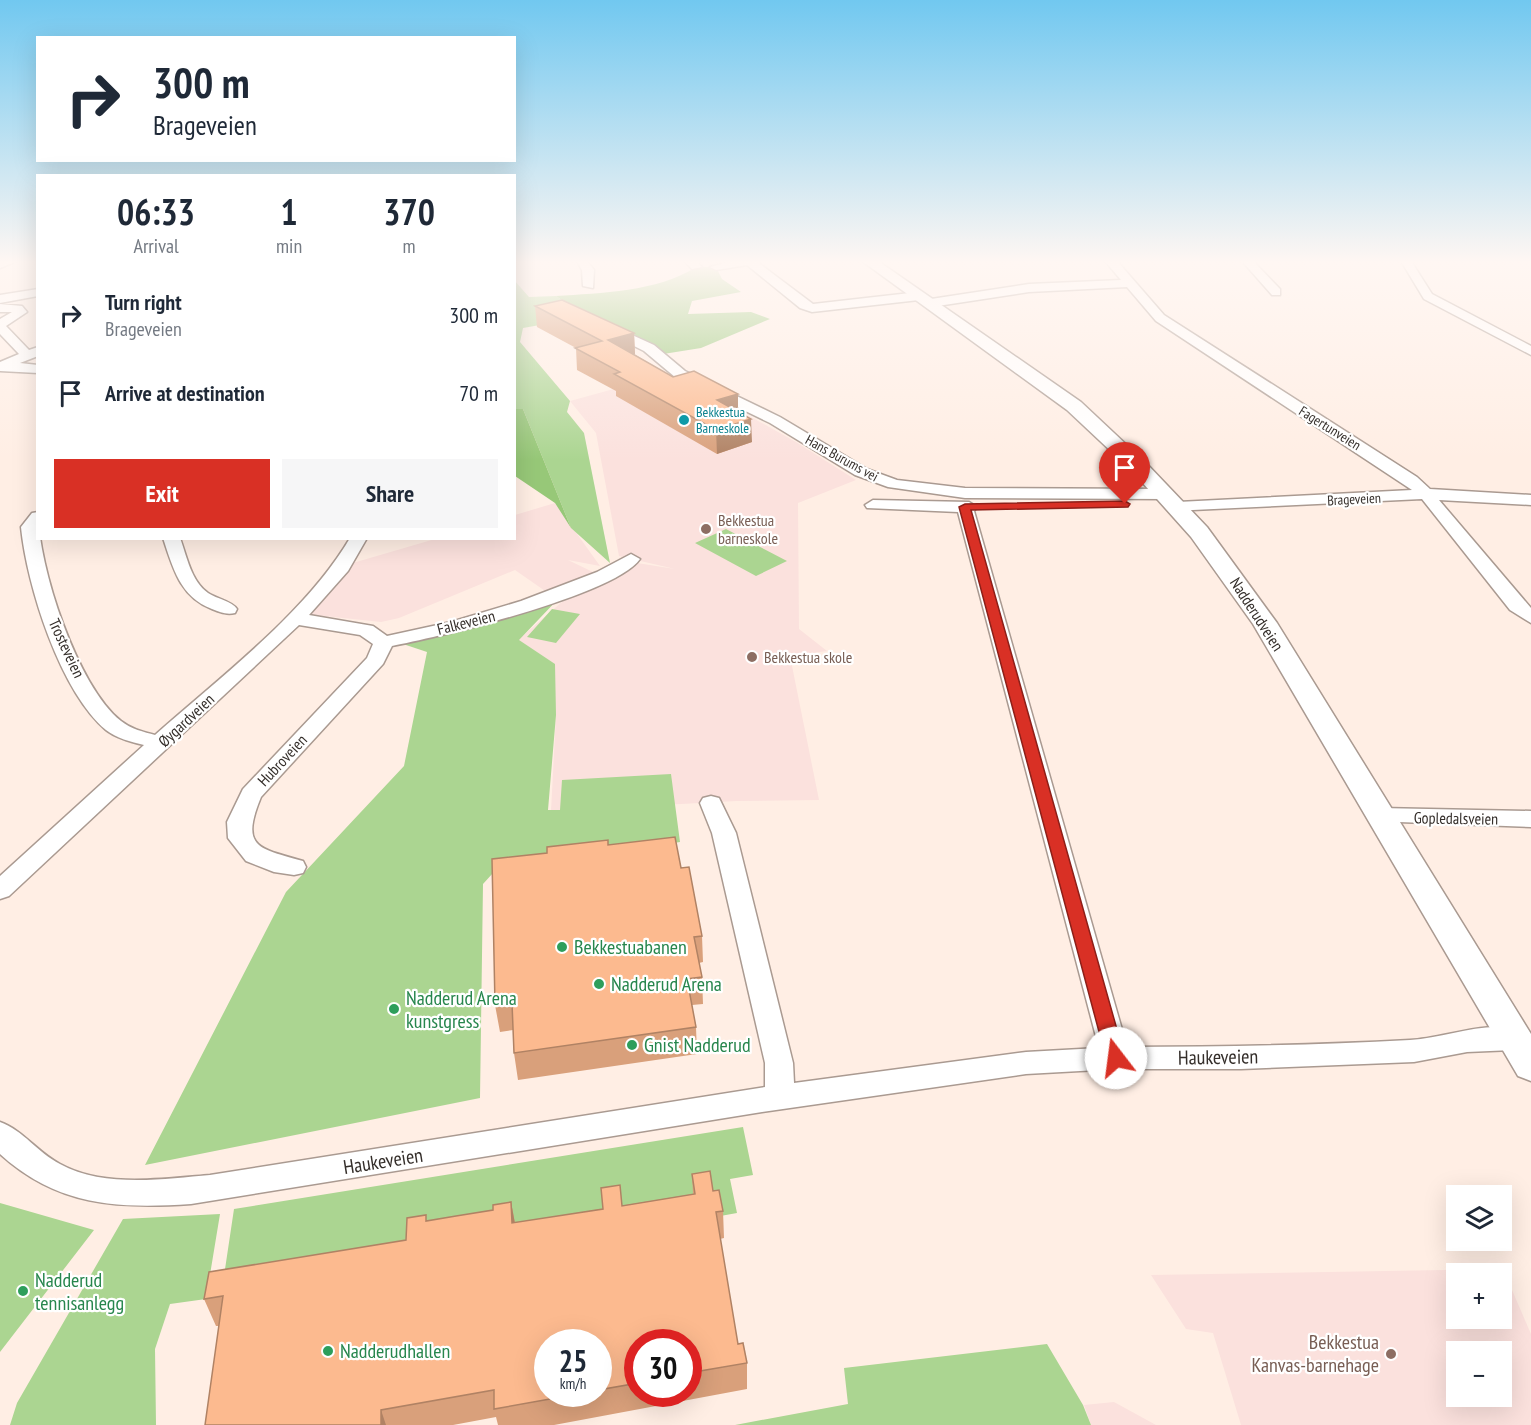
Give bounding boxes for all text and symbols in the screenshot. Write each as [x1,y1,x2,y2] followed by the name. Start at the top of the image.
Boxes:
[153,55,250,110] text: 300 m
[54,60,132,138] icon: right
[153,108,257,142] text: Brageveien
[117,188,195,235] text: 06:33
[280,188,298,235] text: 1
[383,188,435,235] text: 370
[133,233,179,259] text: Arrival
[276,233,302,259] text: min
[403,233,416,259] text: m
[105,288,182,316] text: Turn right
[54,299,87,332] icon: right
[449,301,498,329] text: 300 m
[105,316,182,342] text: Brageveien
[54,377,87,410] icon: arrive
[105,379,265,407] text: Arrive at destination
[459,379,498,407] text: 70 m
[1296,402,1364,454] street label: Fagertunveien
[696,403,749,437] place label: Bekkestua Barneskole
[677,413,691,427] marker: Bekkestua Barneskole
[802,431,882,485] street label: Hans Burums vei
[1099,442,1150,504] pin
[1108,451,1141,484] icon: arrive
[54,459,270,528] button: Exit
[282,459,498,528] button: Share
[1327,489,1381,509] street label: Brageveien
[718,510,778,548] place label: Bekkestua barneskole
[699,522,713,536] marker: Bekkestua barneskole
[1226,573,1288,655] street label: Nadderudveien
[435,605,497,639] street label: Falkeveien
[45,615,89,681] street label: Trosteveien
[764,647,852,667] place label: Bekkestua skole
[745,650,759,664] marker: Bekkestua skole
[154,689,218,751] street label: Øygardveien
[253,730,311,790] street label: Hubroveien
[1414,807,1498,829] street label: Gopledalsveien
[574,934,687,960] place label: Bekkestuabanen
[555,940,569,954] marker: Bekkestuabanen
[611,971,722,997] place label: Nadderud Arena
[592,977,606,991] marker: Nadderud Arena
[406,985,517,1034] place label: Nadderud Arena kunstgress
[387,1002,401,1016] marker: Nadderud Arena kunstgress
[1084,1026,1148,1090] position arrow
[644,1032,751,1058] place label: Gnist Nadderud
[625,1038,639,1052] marker: Gnist Nadderud
[1178,1043,1258,1071] street label: Haukeveien
[341,1142,425,1180] street label: Haukeveien
[1446,1185,1512,1407] map controls
[1446,1185,1512,1251] button: layers
[1446,1263,1512,1329] button: +
[35,1267,124,1316] place label: Nadderud tennisanlegg
[16,1284,30,1298] marker: Nadderud tennisanlegg
[624,1329,702,1407] speed limit sign: 30
[1252,1329,1379,1378] place label: Bekkestua Kanvas-barnehage
[340,1338,450,1364] place label: Nadderudhallen
[559,1341,587,1380] text: 25
[1446,1341,1512,1407] button: −
[321,1344,335,1358] marker: Nadderudhallen
[1384,1347,1398,1361] marker: Bekkestua Kanvas-barnehage
[560,1374,586,1393] text: km/h

